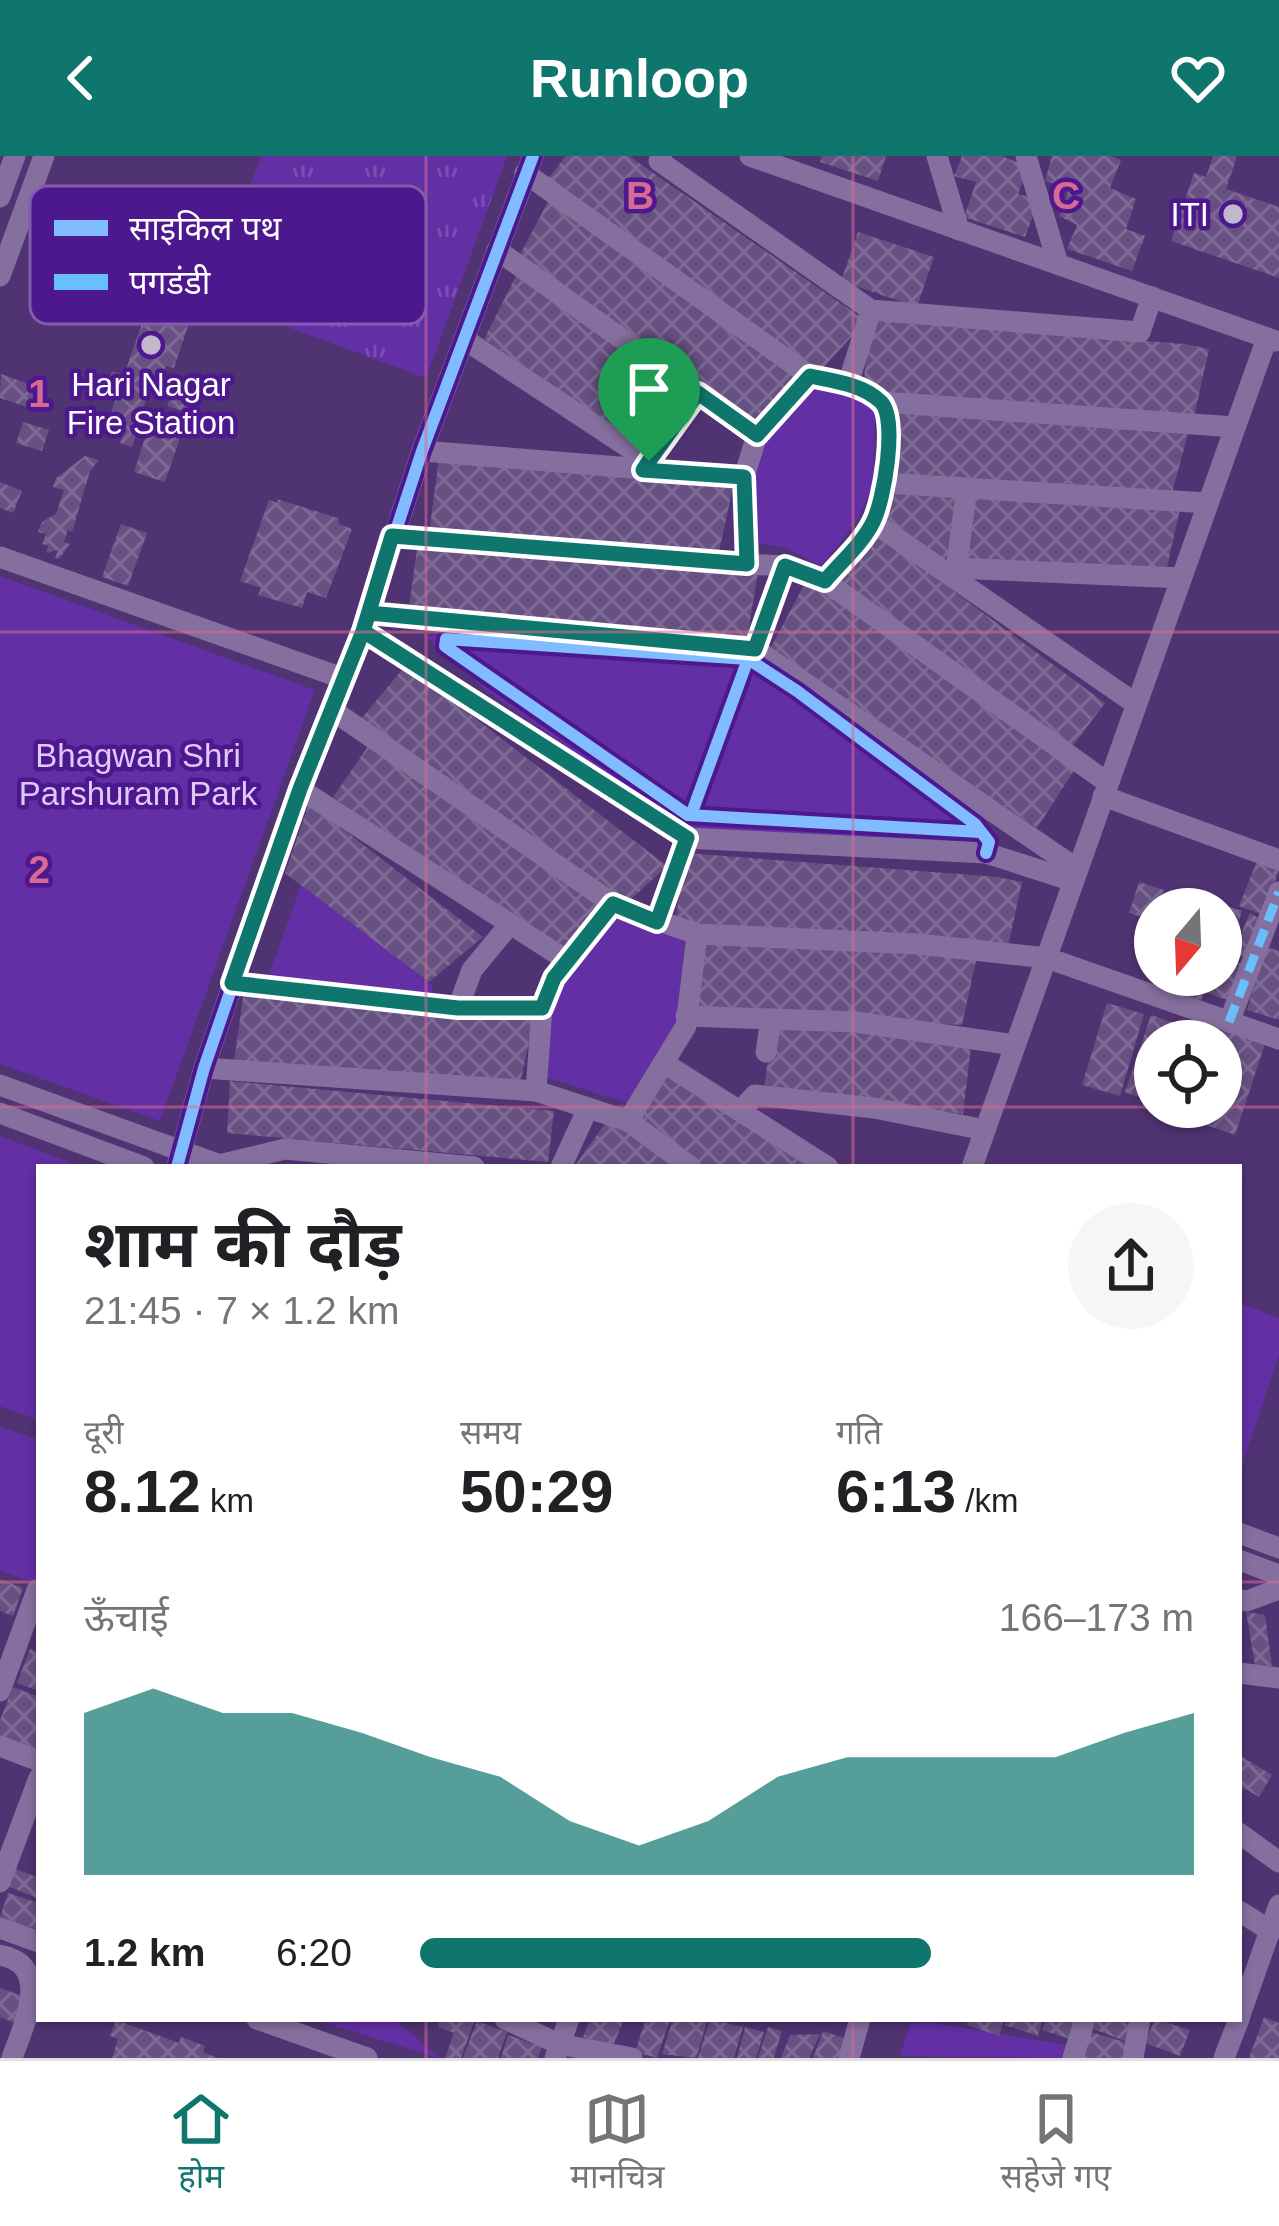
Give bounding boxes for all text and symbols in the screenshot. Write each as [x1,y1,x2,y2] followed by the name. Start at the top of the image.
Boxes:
[48,45,114,111] icon: back
[1165,45,1231,111] icon: heart
[530,48,749,108] text: Runloop
[626,174,654,217] text: B
[1052,174,1080,217] text: C
[30,186,426,324] legend
[1171,196,1209,233] place label: ITI
[1220,201,1246,227] marker: ITI
[129,210,282,247] text: साइकिल पथ
[129,264,212,301] text: पगडंडी
[138,332,164,358] marker: Hari Nagar Fire Station
[598,338,700,461] pin
[616,356,682,422] icon: arrive
[67,366,235,441] place label: Hari Nagar Fire Station
[28,372,50,415] text: 1
[19,737,258,812] park label: Bhagwan Shri Parshuram Park
[28,848,50,891] text: 2
[1134,888,1242,996] north arrow
[1134,888,1242,1128] map controls
[1134,1020,1242,1128] button: locate
[1068,1203,1194,1329] button: share
[84,1207,402,1281] text: शाम की दौड़
[84,1289,399,1332] text: 21:45 · 7 × 1.2 km
[84,1414,124,1451] text: दूरी
[460,1414,521,1451] text: समय
[836,1414,882,1451] text: गति
[84,1458,201,1525] text: 8.12
[460,1458,613,1525] text: 50:29
[836,1458,956,1525] text: 6:13
[201,1482,254,1519] text: km
[956,1482,1018,1519] text: /km
[84,1596,169,1639] text: ऊँचाई
[999,1596,1194,1639] text: 166–173 m
[84,1931,205,1974] text: 1.2 km
[276,1931,352,1974] text: 6:20
[168,2086,234,2201] tab: होम
[570,2086,664,2201] tab: मानचित्र
[1001,2086,1111,2201] tab: सहेजे गए

